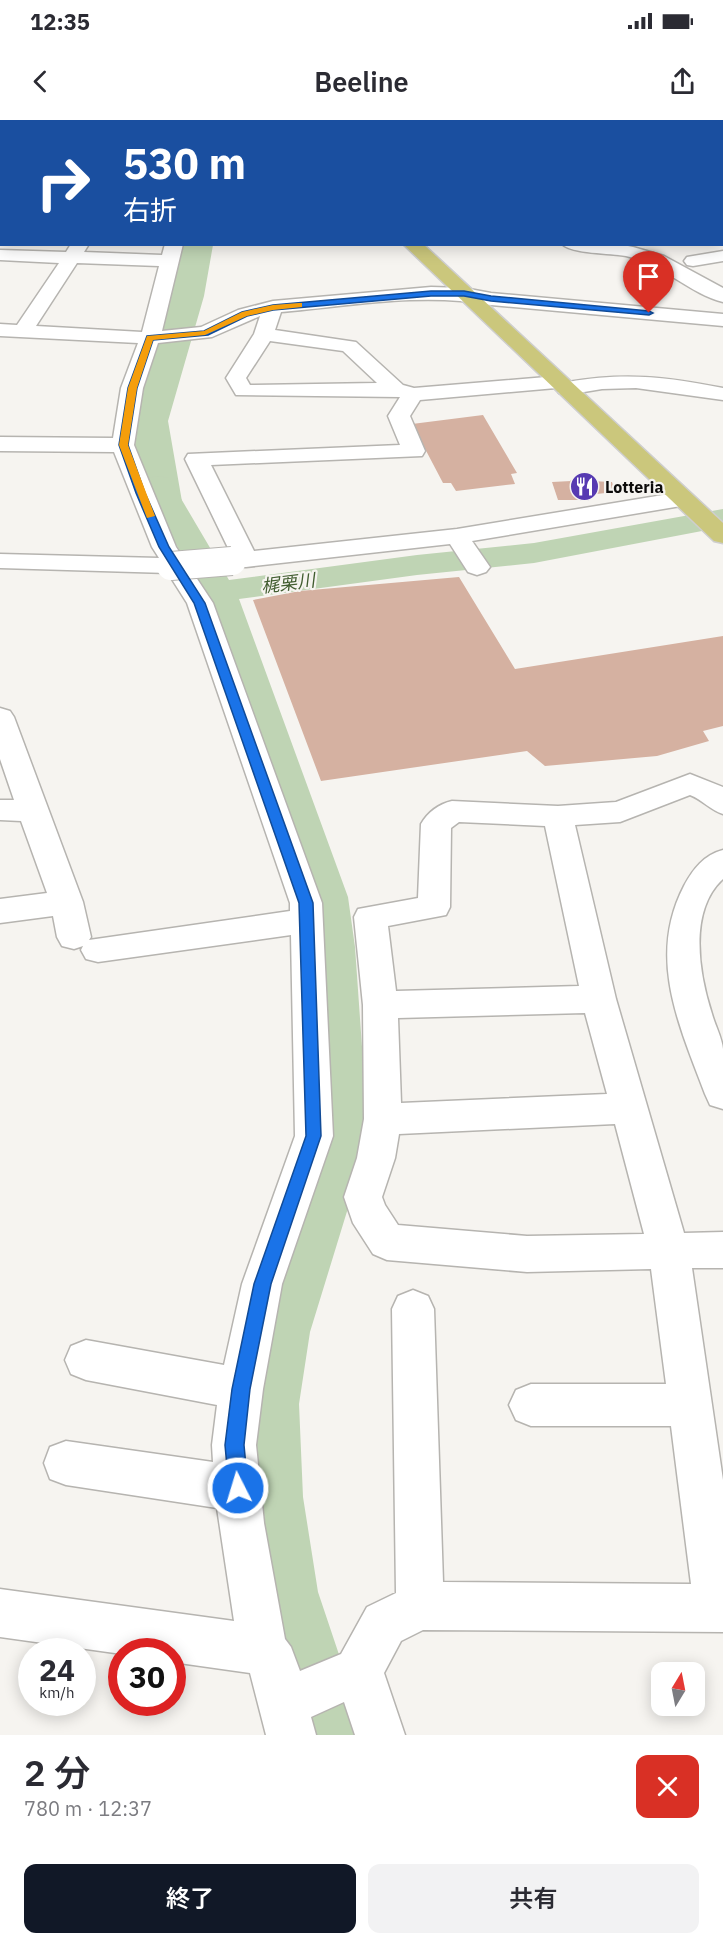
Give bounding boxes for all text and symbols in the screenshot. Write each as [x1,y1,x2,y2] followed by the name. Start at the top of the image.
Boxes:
[30,7,90,36] text: 12:35
[314,64,409,99] text: Beeline
[24,65,57,98] icon: back
[666,65,699,98] icon: share
[123,136,246,191] text: 530 m
[24,144,102,222] icon: right
[123,192,177,227] text: 右折
[623,251,674,313] pin
[632,260,665,293] icon: arrive
[568,471,600,503] restaurant icon: Lotteria
[605,477,664,497] place label: Lotteria
[260,568,318,598] water label: 梶栗川
[206,1456,270,1520] position arrow
[108,1638,186,1716] speed limit sign: 30
[39,1650,75,1689] text: 24
[651,1662,705,1716] north arrow
[651,1662,705,1716] map controls
[39,1683,75,1702] text: km/h
[24,1749,90,1796] text: 2 分
[636,1755,699,1818] button: close
[24,1795,152,1822] text: 780 m · 12:37
[24,1864,356,1933] button: 終了
[368,1864,699,1933] button: 共有

